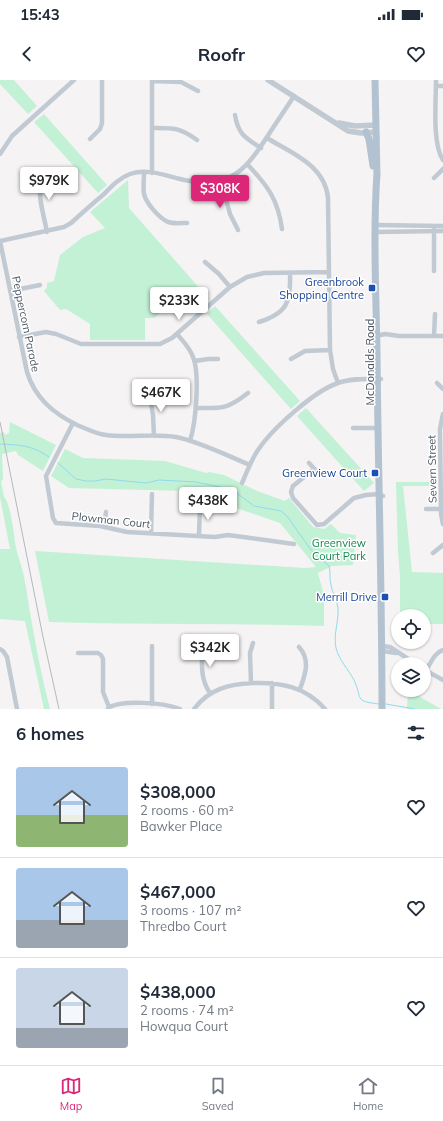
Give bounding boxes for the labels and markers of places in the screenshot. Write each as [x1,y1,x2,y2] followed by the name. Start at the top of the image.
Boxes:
[21,167,77,201] pin: $979K
[192,175,248,209] pin: $308K
[279,275,364,302] place label: Greenbrook Shopping Centre
[367,283,377,293] marker: Greenbrook Shopping Centre
[151,287,207,321] pin: $233K
[133,379,189,413] pin: $467K
[282,466,367,480] place label: Greenview Court
[370,468,380,478] marker: Greenview Court
[180,487,236,521] pin: $438K
[316,590,377,604] place label: Merrill Drive
[380,592,390,602] marker: Merrill Drive
[182,634,238,668] pin: $342K

